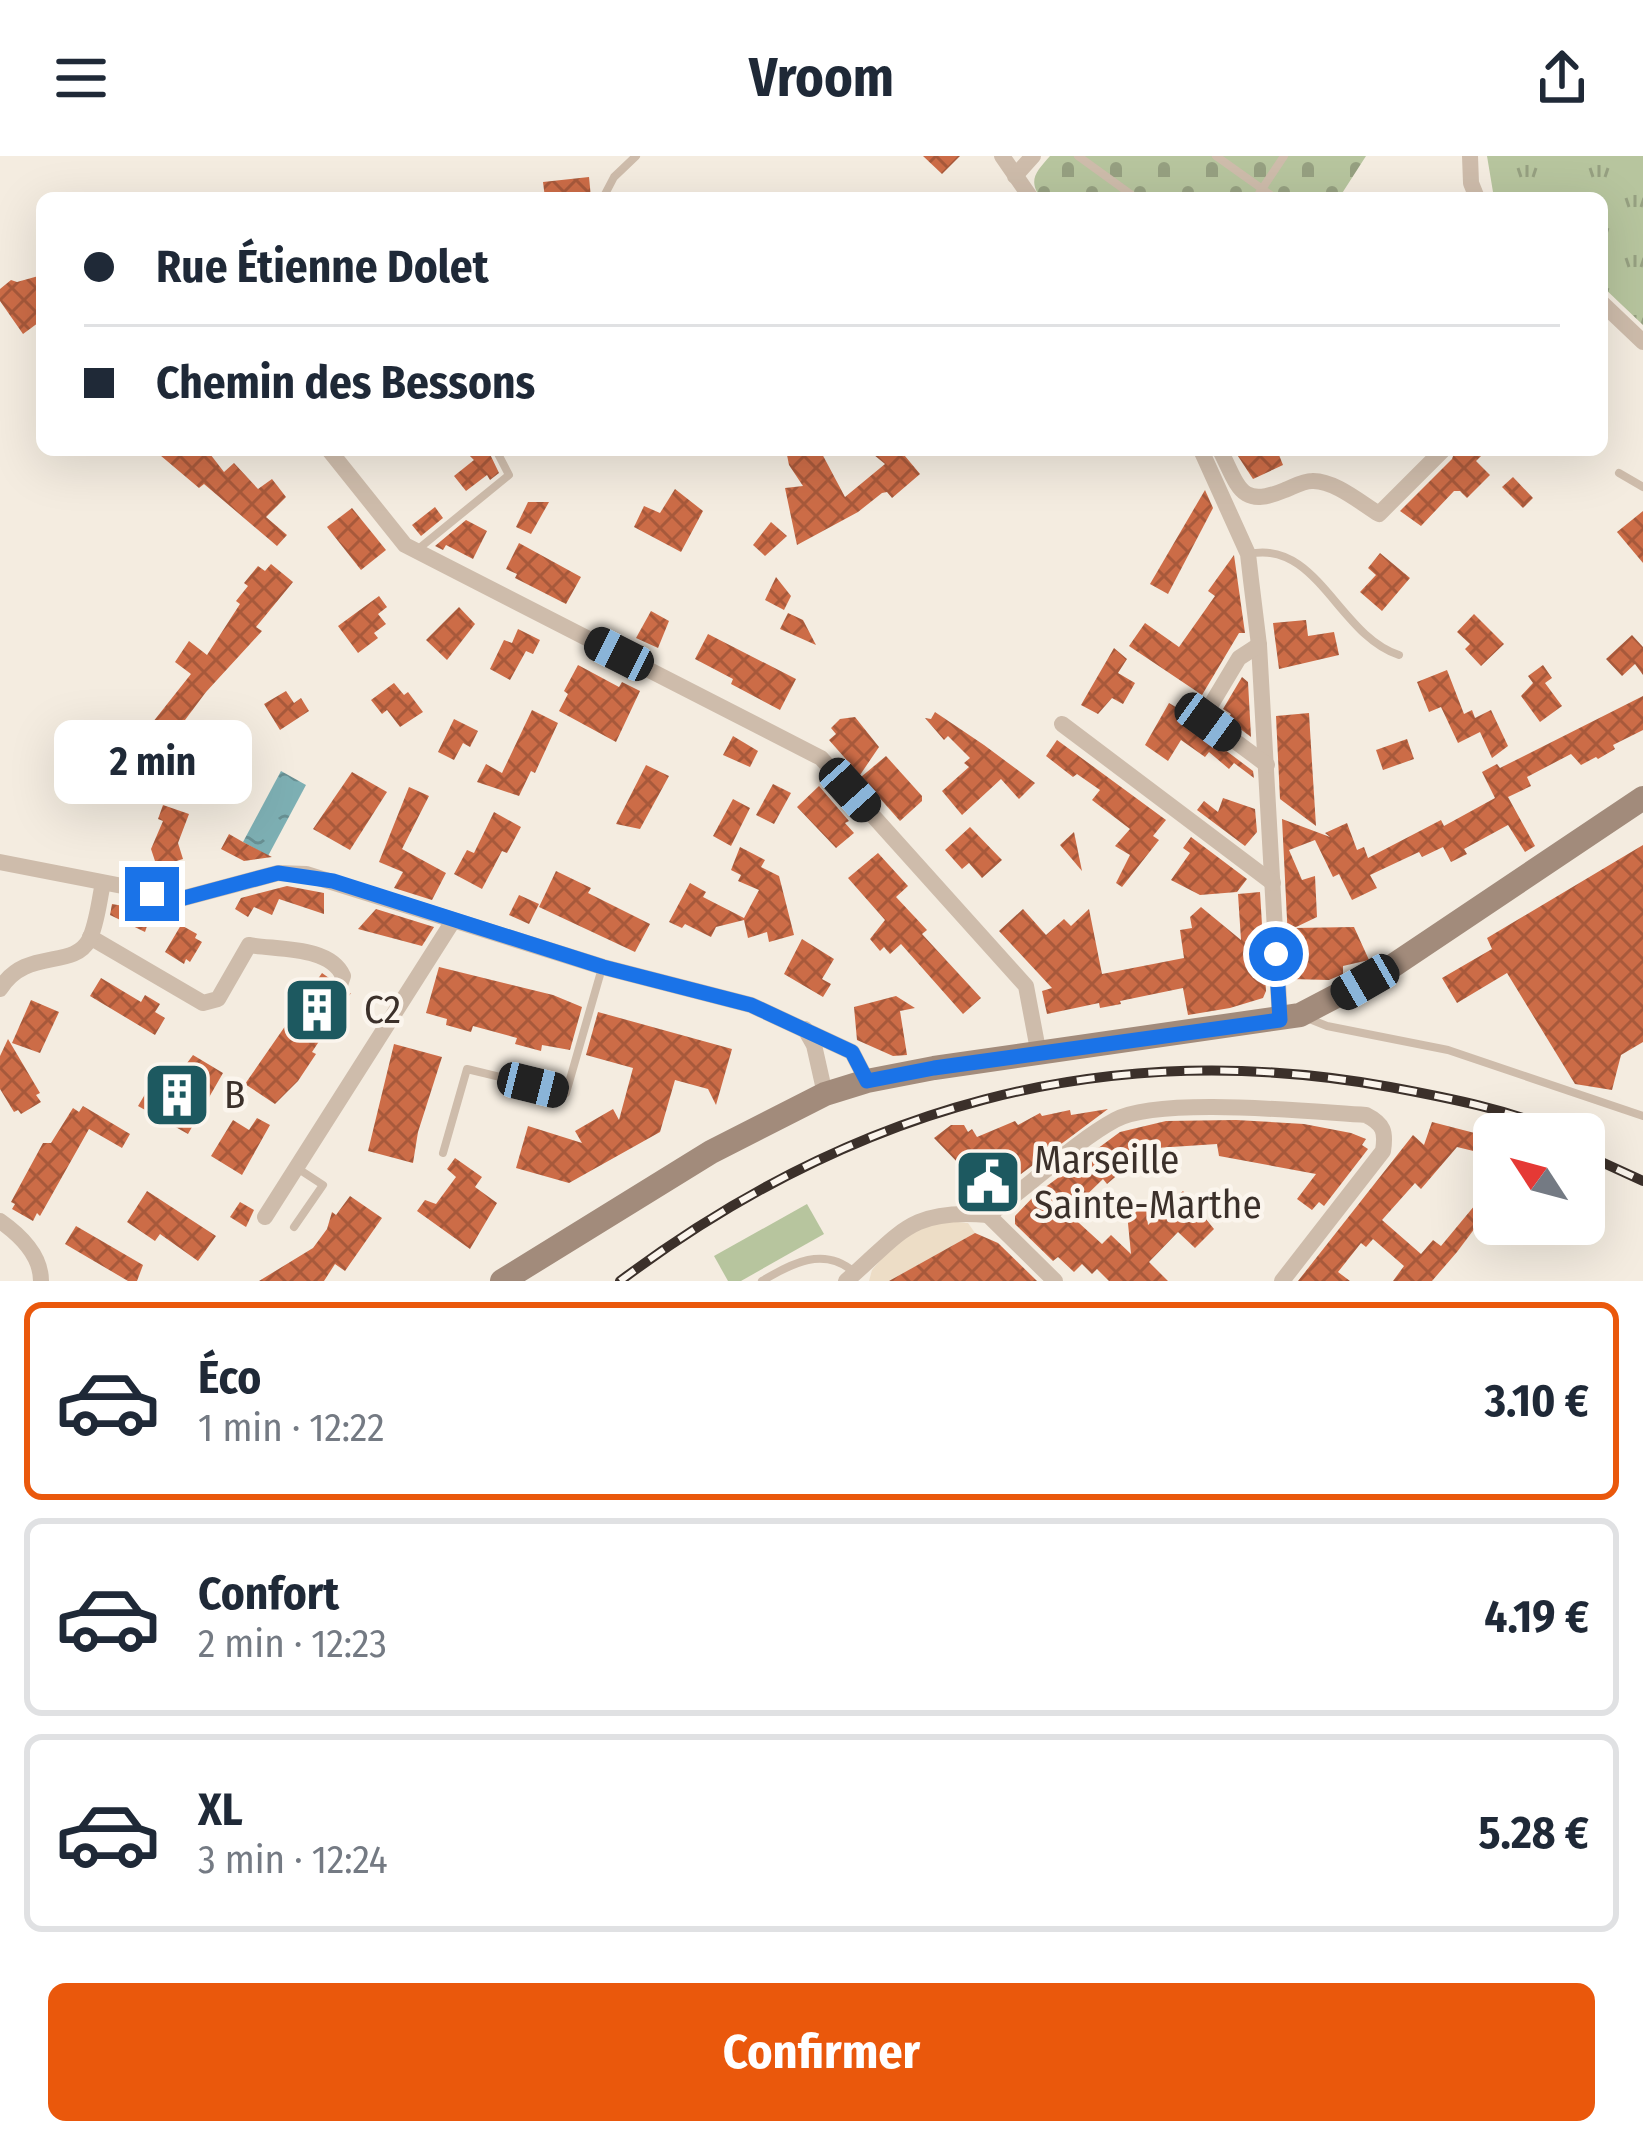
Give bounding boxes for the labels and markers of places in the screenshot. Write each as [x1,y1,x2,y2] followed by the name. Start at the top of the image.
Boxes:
[282,975,352,1045] building icon: C2
[364,987,401,1033] place label: C2
[142,1060,212,1130] building icon: B
[224,1072,245,1118] place label: B
[1034,1137,1262,1228] place label: Marseille Sainte-Marthe
[953,1147,1023,1217] public building icon: Marseille Sainte-Marthe

